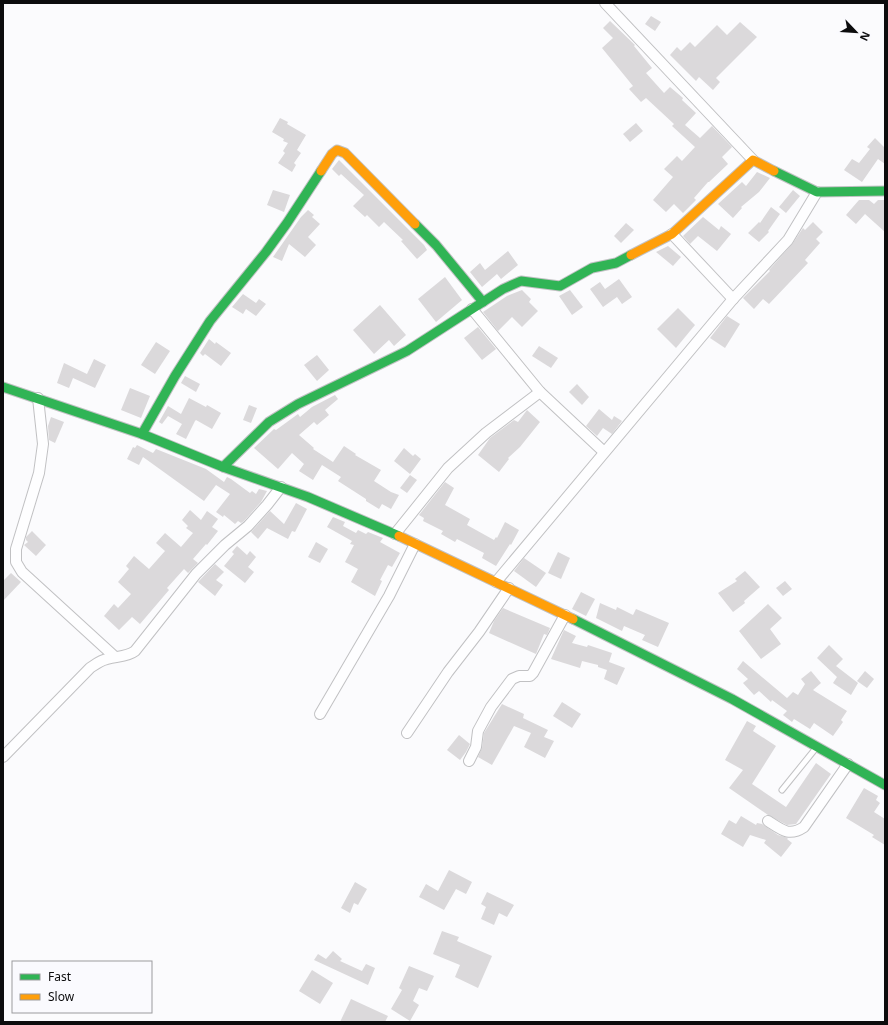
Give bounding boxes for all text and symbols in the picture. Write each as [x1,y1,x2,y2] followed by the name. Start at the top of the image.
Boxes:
[836,12,876,52] north arrow
[857,29,874,44] text: N
[12,961,152,1013] legend
[48,968,72,985] text: Fast
[48,988,75,1005] text: Slow

